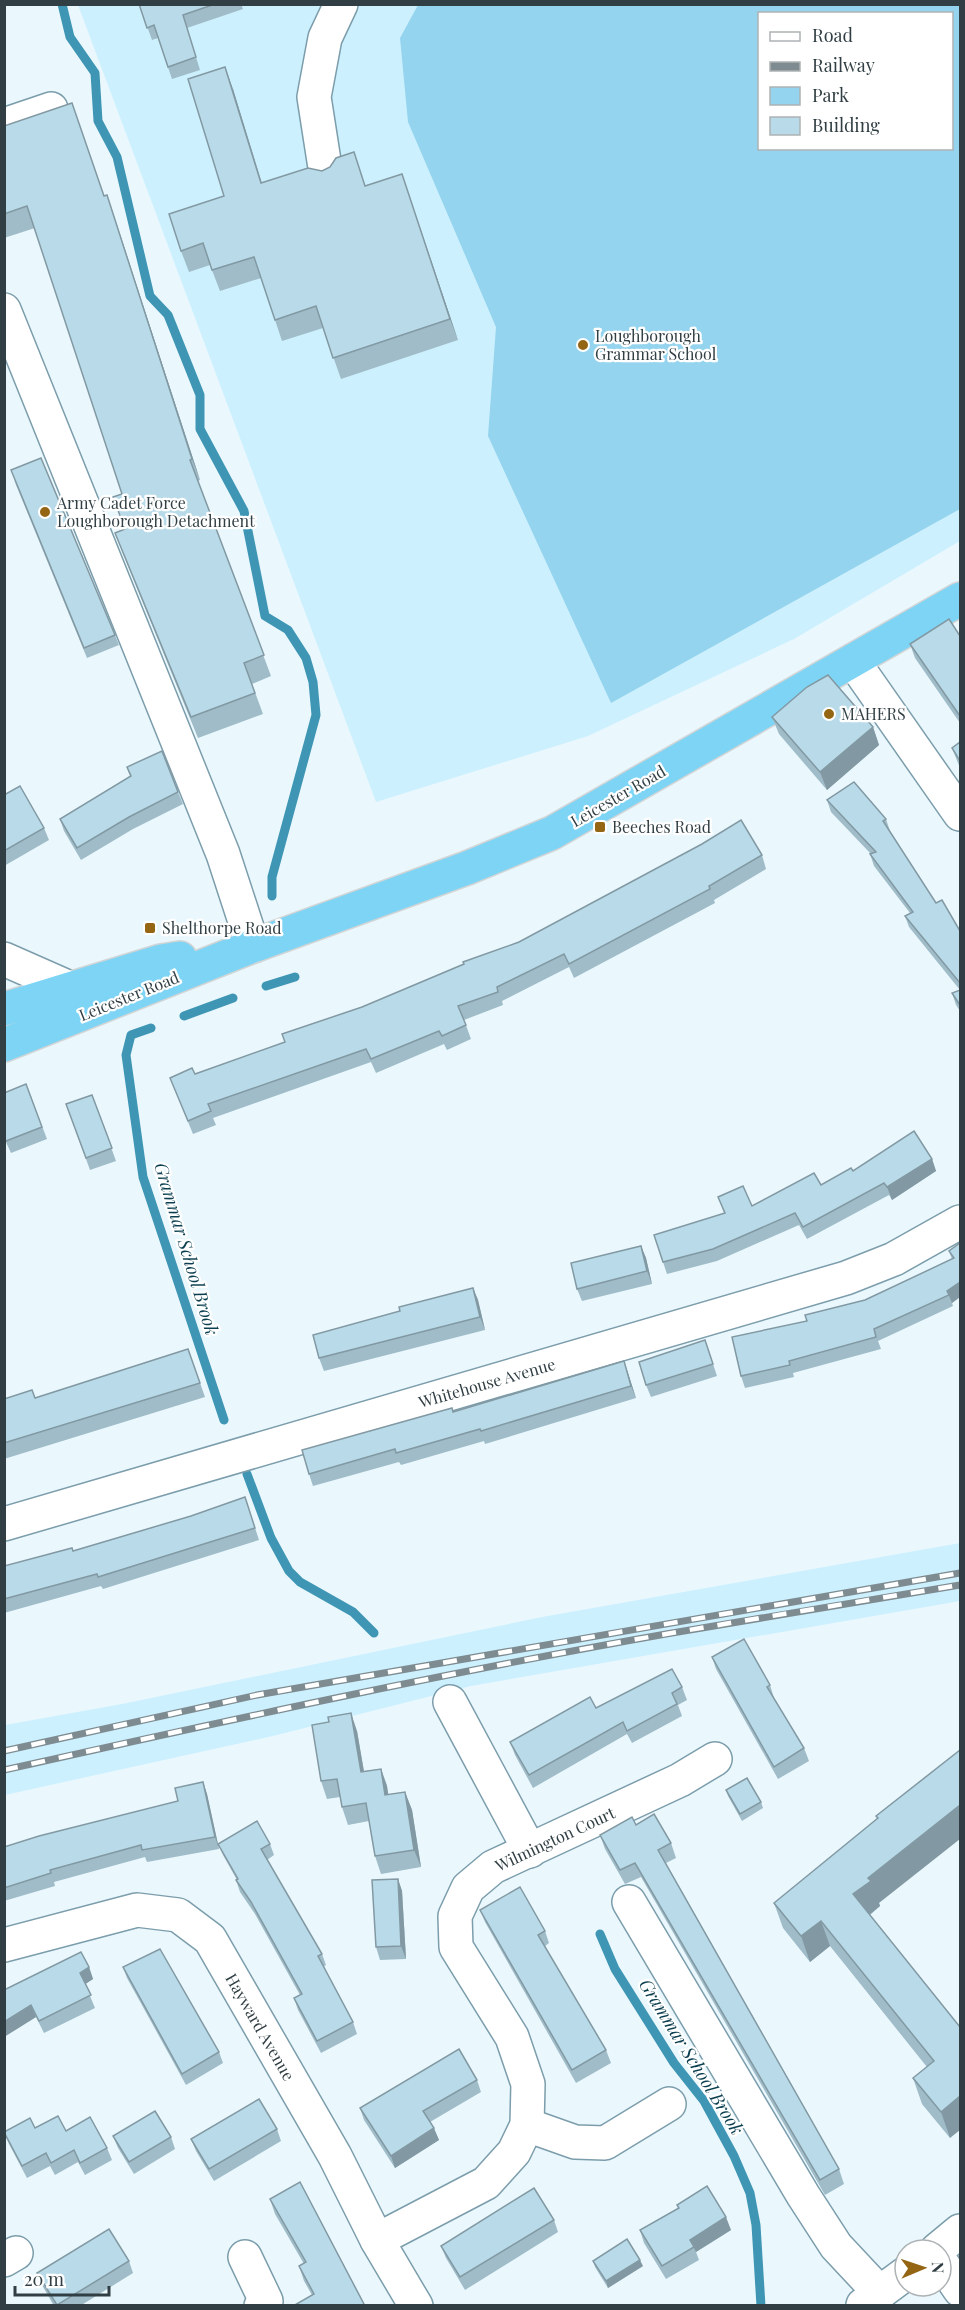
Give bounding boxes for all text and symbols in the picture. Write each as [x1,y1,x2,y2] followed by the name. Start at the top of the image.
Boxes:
[758,12,953,150] legend
[812,23,853,47] text: Road
[812,53,875,77] text: Railway
[812,83,849,107] text: Park
[812,113,880,137] text: Building
[595,325,717,364] place label: Loughborough Grammar School
[576,338,590,352] marker: Loughborough Grammar School
[56,492,255,531] place label: Army Cadet Force Loughborough Detachment
[38,505,52,519] marker: Army Cadet Force Loughborough Detachment
[841,703,906,724] place label: MAHERS
[822,707,836,721] marker: MAHERS
[567,760,669,831] street label: Leicester Road
[612,816,711,837] place label: Beeches Road
[593,820,607,834] marker: Beeches Road
[162,917,281,938] place label: Shelthorpe Road
[143,921,157,935] marker: Shelthorpe Road
[76,966,182,1025] street label: Leicester Road
[149,1159,225,1338] water label: Grammar School Brook
[415,1353,558,1412] street label: Whitehouse Avenue
[491,1801,618,1876] street label: Wilmington Court
[221,1969,300,2084] street label: Hayward Avenue
[634,1974,750,2139] water label: Grammar School Brook
[893,2238,953,2298] north arrow
[15,2259,110,2297] scale bar
[928,2261,949,2274] text: N
[24,2267,64,2291] text: 20 m

